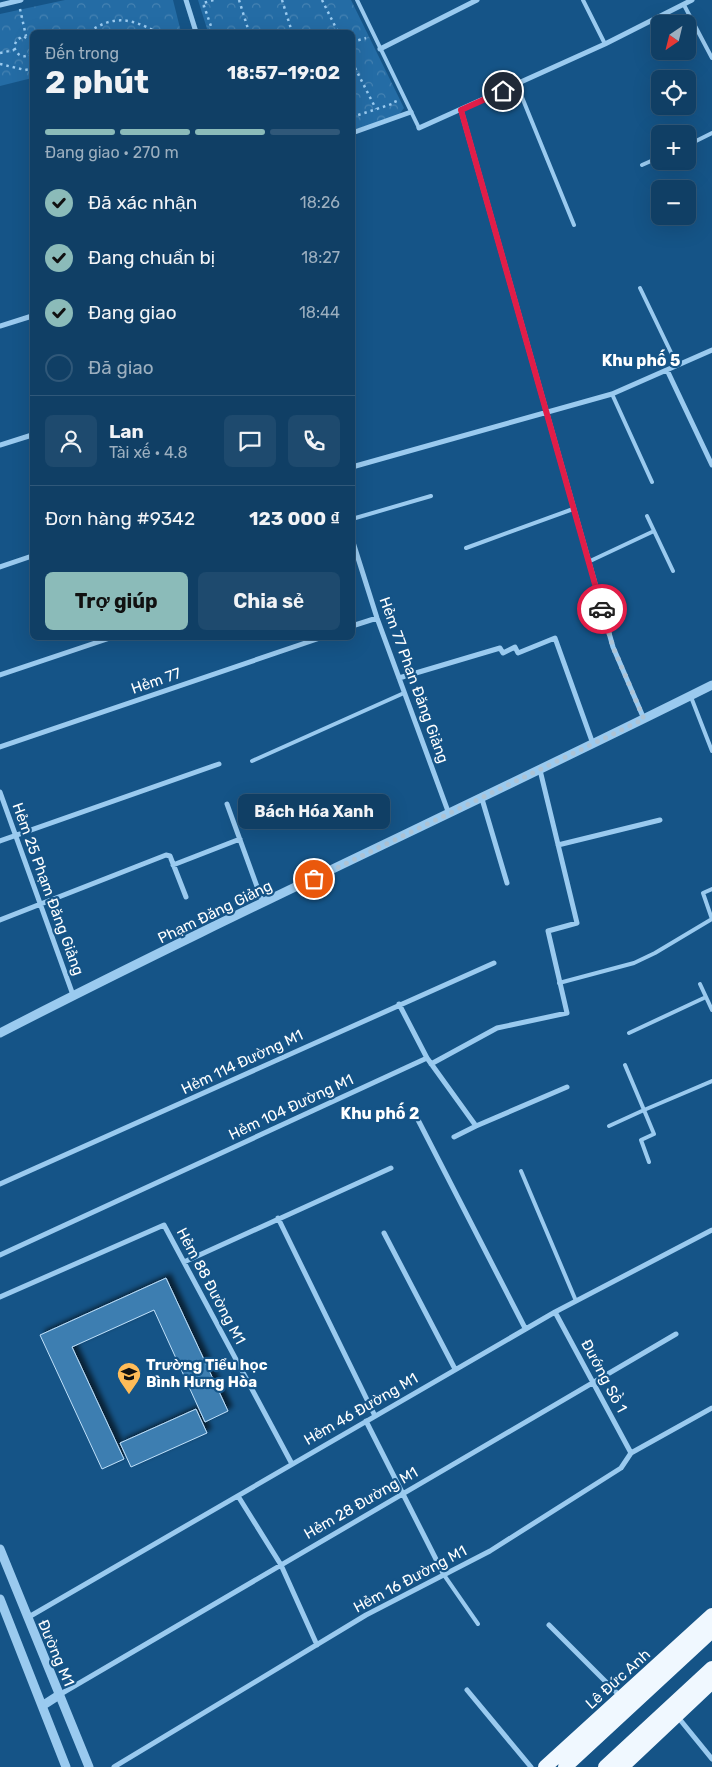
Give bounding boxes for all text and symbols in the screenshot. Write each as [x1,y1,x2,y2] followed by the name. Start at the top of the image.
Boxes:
[651,15,696,60] north arrow
[651,15,696,225] map controls
[45,44,119,63] text: Đến trong
[227,61,340,84] text: 18:57–19:02
[45,63,149,101] text: 2 phút
[482,70,524,112] pin
[651,70,696,115] button: locate
[489,77,517,105] icon: home
[651,125,696,170] button: +
[45,143,179,162] text: Đang giao · 270 m
[651,180,696,225] button: −
[45,189,73,217] icon: check
[88,191,197,214] text: Đã xác nhận
[300,193,340,212] text: 18:26
[45,244,73,272] icon: check
[88,246,215,269] text: Đang chuẩn bị
[301,248,340,267] text: 18:27
[45,299,73,327] icon: check
[88,301,177,324] text: Đang giao
[299,303,340,322] text: 18:44
[602,349,680,370] district label: Khu phố 5
[88,356,154,379] text: Đã giao
[45,415,97,467] button: person
[224,415,276,467] button: chat
[288,415,340,467] button: phone
[109,420,144,443] text: Lan
[109,443,188,462] text: Tài xế · 4.8
[45,507,195,530] text: Đơn hàng #9342
[249,507,340,530] text: 123 000 ₫
[45,572,188,630] button: Trợ giúp
[198,572,340,630] button: Chia sẻ
[577,584,627,634] courier
[376,594,452,766] street label: Hẻm 77 Phan Đăng Giảng
[588,595,616,623] icon: car
[129,664,184,698] street label: Hẻm 77
[238,794,390,829] callout: Bách Hóa Xanh
[8,800,88,978] street label: Hẻm 25 Phạm Đăng Giảng
[254,802,374,821] text: Bách Hóa Xanh
[293,858,335,900] pin
[300,865,328,893] icon: bag
[155,877,275,947] street label: Phạm Đăng Giảng
[178,1026,306,1098] street label: Hẻm 114 Đường M1
[226,1070,356,1144] street label: Hẻm 104 Đường M1
[341,1102,419,1123] district label: Khu phố 2
[173,1225,249,1347] street label: Hẻm 88 Đường M1
[577,1336,631,1416] street label: Đướng Sồ 1
[146,1356,268,1391] place label: Trường Tiểu học Bình Hưng Hòa
[116,1361,142,1395] school or university icon: Trường Tiểu học Bình Hưng Hòa
[301,1369,421,1449] street label: Hẻm 46 Đường M1
[301,1463,421,1543] street label: Hẻm 28 Đường M1
[350,1542,470,1616] street label: Hẻm 16 Đường M1
[34,1617,78,1689] street label: Đường M1
[582,1645,654,1713] street label: Lê Đức Anh

